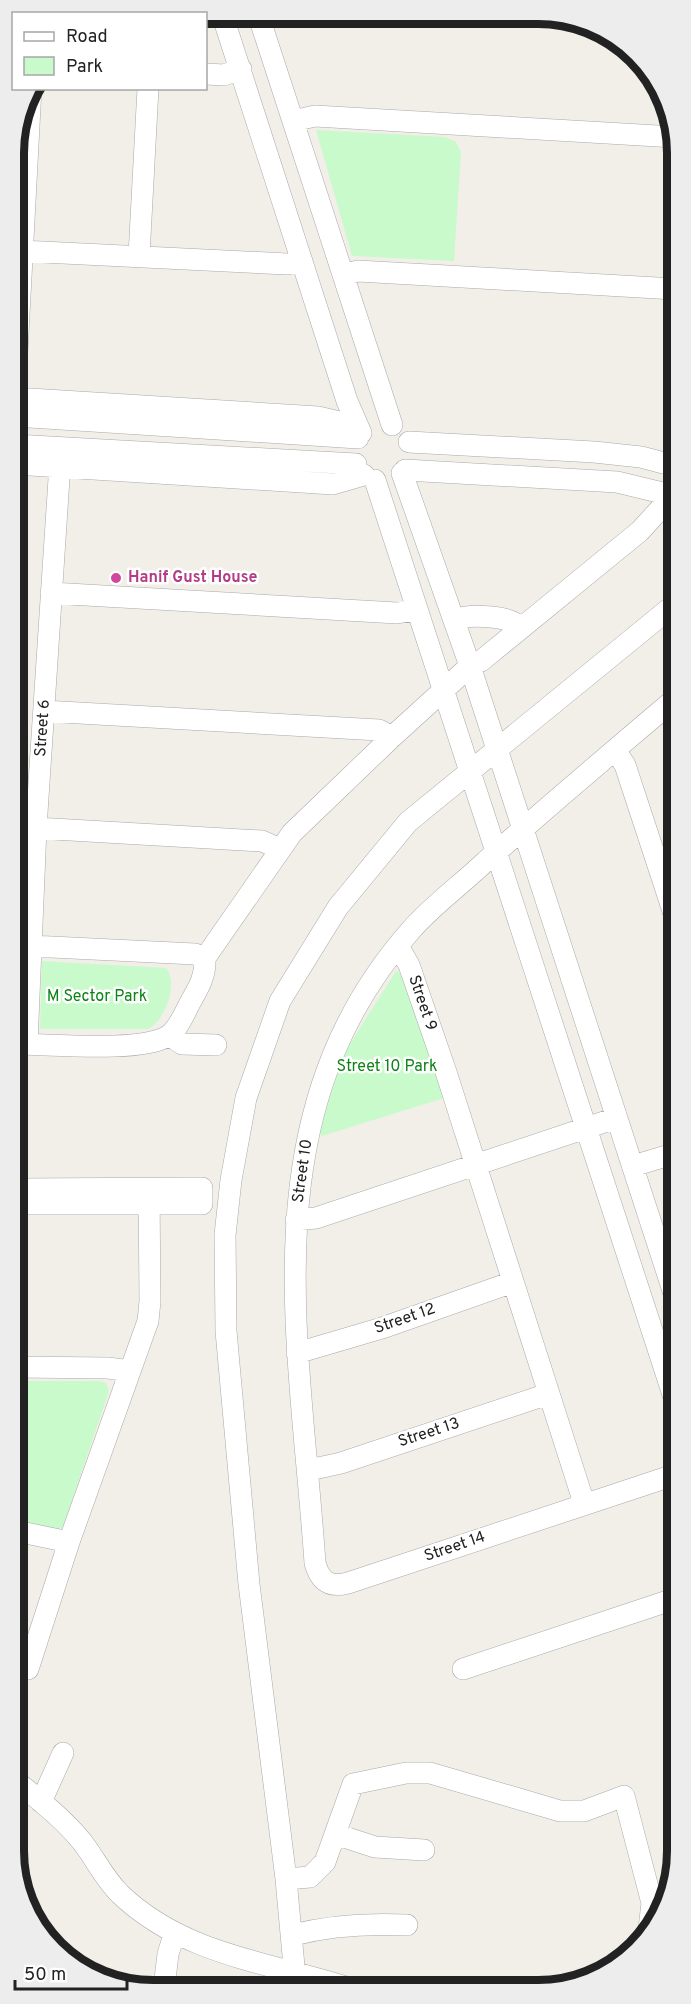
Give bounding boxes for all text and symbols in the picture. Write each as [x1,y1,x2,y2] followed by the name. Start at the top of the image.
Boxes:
[12,12,207,90] legend
[66,26,108,49] text: Road
[66,56,103,79] text: Park
[128,568,257,588] place label: Hanif Gust House
[109,571,123,585] marker: Hanif Gust House
[31,699,55,757] street label: Street 6
[403,973,441,1033] street label: Street 9
[47,987,147,1007] park label: M Sector Park
[337,1057,437,1077] park label: Street 10 Park
[289,1138,317,1204] street label: Street 10
[372,1299,438,1339] street label: Street 12
[396,1414,462,1452] street label: Street 13
[422,1527,488,1567] street label: Street 14
[15,1953,128,1991] scale bar
[24,1964,66,1987] text: 50 m

